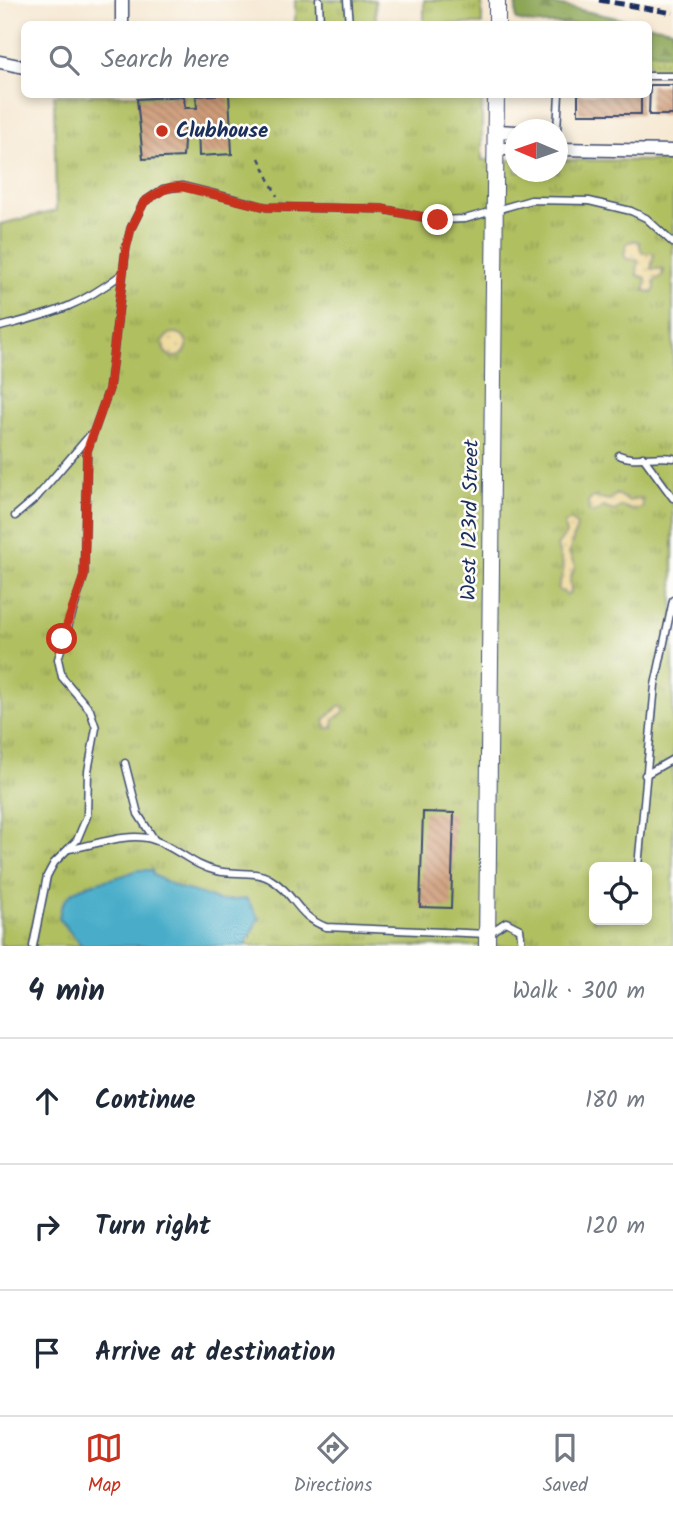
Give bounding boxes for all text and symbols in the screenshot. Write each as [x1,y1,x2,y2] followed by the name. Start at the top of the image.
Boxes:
[21,21,652,98] search box
[101,39,229,81] text: Search here
[45,41,83,79] icon: search
[176,115,268,148] place label: Clubhouse
[505,119,568,182] north arrow
[154,123,170,139] marker: Clubhouse
[422,204,453,235] route end
[453,438,489,601] street label: West 123rd Street
[46,623,77,654] route start
[589,862,652,925] map controls
[589,862,652,925] button: locate
[28,968,105,1016] text: 4 min
[512,974,645,1010] text: Walk · 300 m
[95,1080,196,1122] text: Continue
[28,1082,66,1120] icon: ahead
[585,1083,645,1119] text: 180 m
[95,1206,211,1248] text: Turn right
[28,1208,66,1246] icon: right
[585,1209,645,1245] text: 120 m
[95,1332,335,1374] text: Arrive at destination
[28,1334,66,1372] icon: arrive
[85,1429,123,1501] tab: Map
[294,1429,372,1501] tab: Directions
[543,1429,588,1501] tab: Saved

